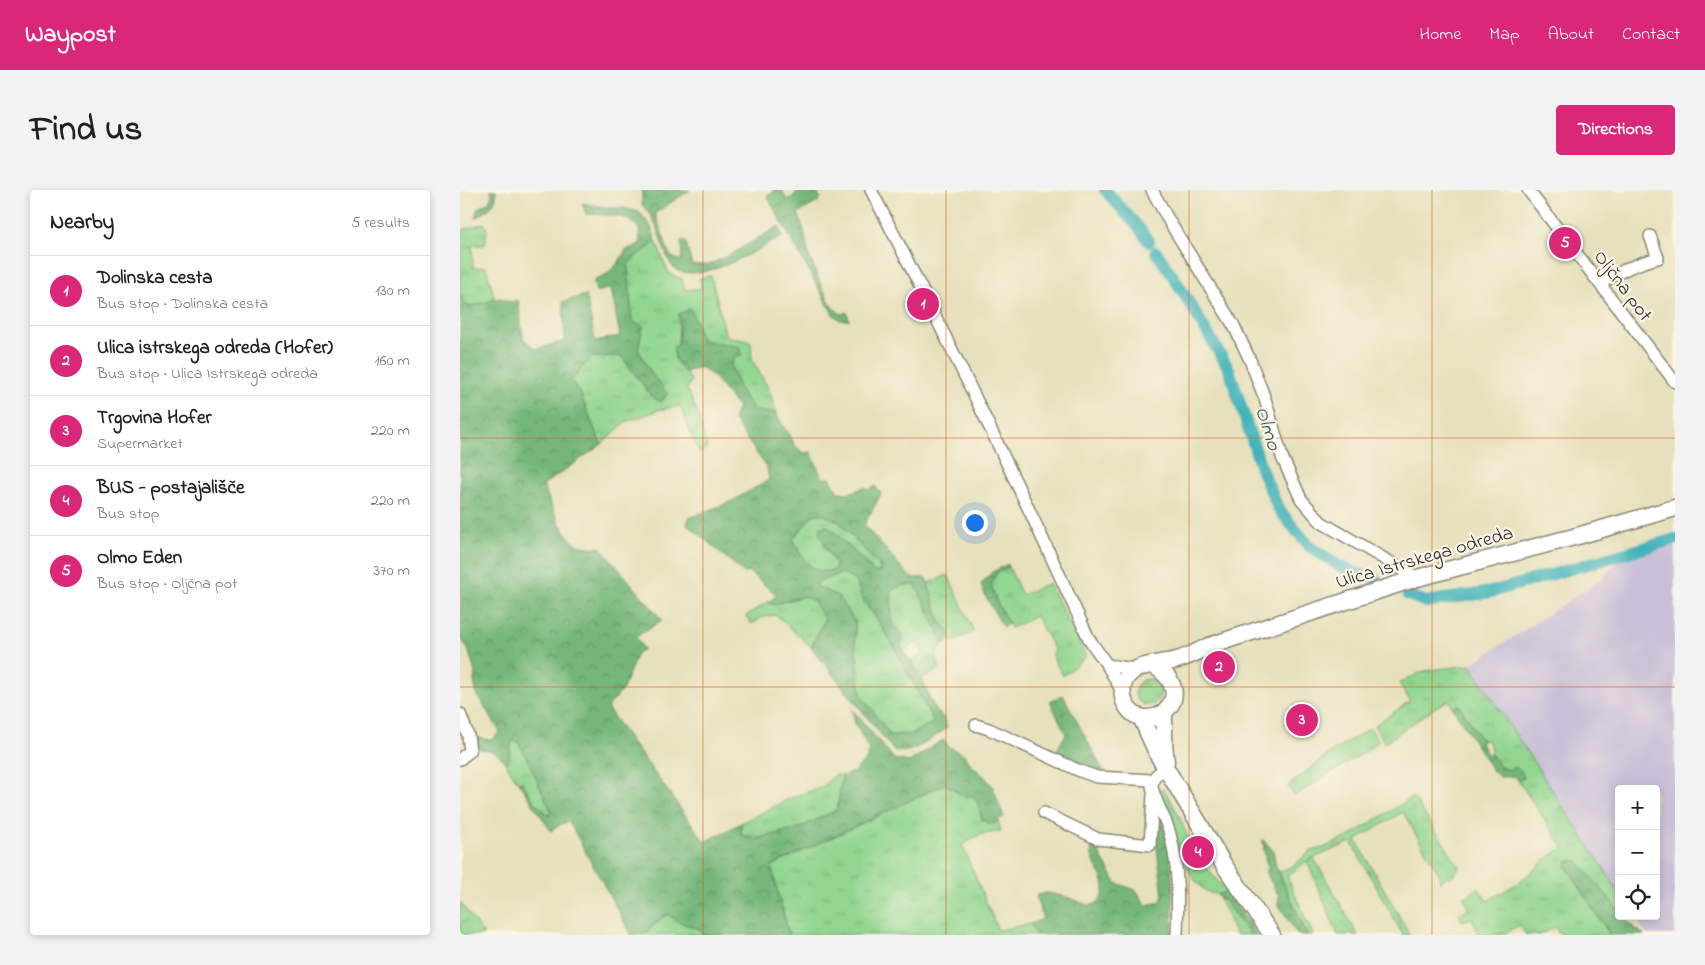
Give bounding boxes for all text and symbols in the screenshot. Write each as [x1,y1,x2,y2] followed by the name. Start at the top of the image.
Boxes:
[25,18,116,53] text: Waypost
[1420,22,1461,48] text: Home
[1489,22,1520,48] text: Map
[1548,22,1594,48] text: About
[1622,22,1680,48] text: Contact
[30,105,142,156] text: Find us
[1556,105,1675,155] button: Directions
[50,208,114,238] text: Nearby
[351,211,410,235] text: 5 results
[1549,224,1581,262] pin: 5
[1585,245,1659,329] street label: Oljčna pot
[97,265,213,292] text: Dolinska cesta
[63,279,69,303] text: 1
[375,279,410,303] text: 130 m
[907,285,939,323] pin: 1
[97,292,268,316] text: Bus stop · Dolinska cesta
[97,335,333,362] text: Ulica istrskega odreda (Hofer)
[62,349,70,373] text: 2
[375,349,410,373] text: 160 m
[97,362,318,386] text: Bus stop · Ulica Istrskega odreda
[1246,403,1289,455] water label: Olmo
[97,405,211,432] text: Trgovina Hofer
[63,419,69,443] text: 3
[371,419,410,443] text: 220 m
[97,432,183,456] text: Supermarket
[97,475,244,502] text: BUS - postajališče
[63,489,69,513] text: 4
[371,489,410,513] text: 220 m
[97,502,160,526] text: Bus stop
[962,510,988,536] your location
[1332,519,1517,599] street label: Ulica Istrskega odreda
[97,545,182,572] text: Olmo Eden
[61,559,71,583] text: 5
[373,559,410,583] text: 370 m
[97,572,237,596] text: Bus stop · Oljčna pot
[1203,648,1235,686] pin: 2
[1286,701,1318,739] pin: 3
[1615,785,1660,920] map controls
[1615,785,1660,830] button: +
[1615,830,1660,875] button: −
[1182,833,1214,871] pin: 4
[1615,875,1660,920] button: locate

